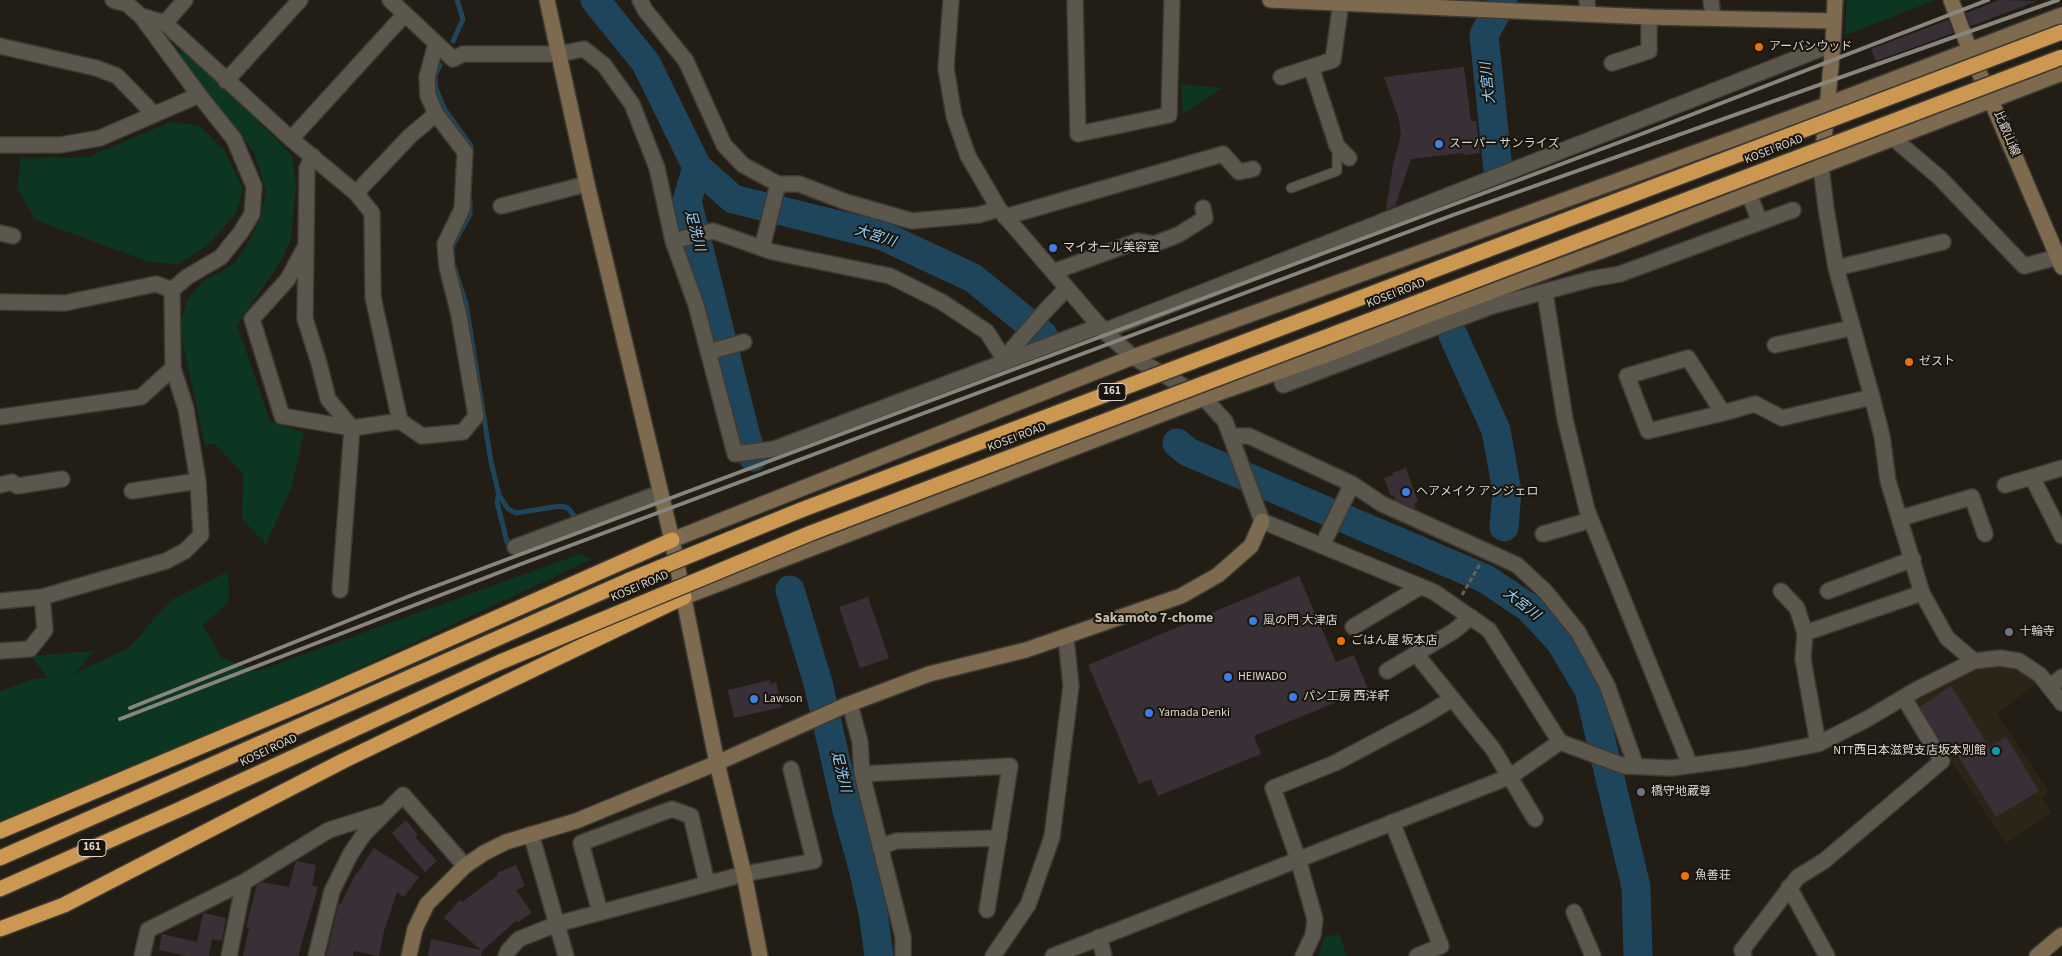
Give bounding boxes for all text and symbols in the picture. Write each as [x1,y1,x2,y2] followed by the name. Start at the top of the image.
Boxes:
[1769,40,1852,54] place label: アーバンウッド
[1753,41,1765,53] marker: アーバンウッド
[1478,61,1500,105] water label: 大宮川
[1990,109,2022,159] street label: 比叡山線
[1743,132,1805,168] street label: KOSEI ROAD
[1449,137,1559,151] place label: スーパー サンライズ
[1433,138,1445,150] marker: スーパー サンライズ
[680,209,708,253] water label: 足洗川
[852,223,898,251] water label: 大宮川
[1063,241,1159,255] place label: マイオール美容室
[1047,242,1059,254] marker: マイオール美容室
[1365,276,1427,312] street label: KOSEI ROAD
[1919,355,1955,369] place label: ゼスト
[1903,356,1915,368] marker: ゼスト
[1098,384,1126,401] road number: 161
[986,420,1048,456] street label: KOSEI ROAD
[1416,485,1538,499] place label: ヘアメイク アンジェロ
[1400,486,1412,498] marker: ヘアメイク アンジェロ
[609,568,671,606] street label: KOSEI ROAD
[1499,585,1543,625] water label: 大宮川
[1095,611,1213,627] district label: Sakamoto 7-chome
[1263,614,1337,628] place label: 風の門 大津店
[1247,615,1259,627] marker: 風の門 大津店
[2019,625,2055,639] place label: 十輪寺
[2003,626,2015,638] marker: 十輪寺
[1351,634,1437,648] place label: ごはん屋 坂本店
[1335,635,1347,647] marker: ごはん屋 坂本店
[1238,670,1287,684] place label: HEIWADO
[1222,671,1234,683] marker: HEIWADO
[1303,690,1389,704] place label: パン工房 西洋軒
[1287,691,1299,703] marker: パン工房 西洋軒
[764,692,803,706] place label: Lawson
[748,693,760,705] marker: Lawson
[1159,706,1230,720] place label: Yamada Denki
[1143,707,1155,719] marker: Yamada Denki
[238,731,300,771] street label: KOSEI ROAD
[1833,744,1986,758] place label: NTT西日本滋賀支店坂本別館
[1990,745,2002,757] marker: NTT西日本滋賀支店坂本別館
[827,750,853,794] water label: 足洗川
[1651,785,1711,799] place label: 橋守地蔵尊
[1635,786,1647,798] marker: 橋守地蔵尊
[78,840,106,856] road number: 161
[1695,869,1731,883] place label: 魚善荘
[1679,870,1691,882] marker: 魚善荘

